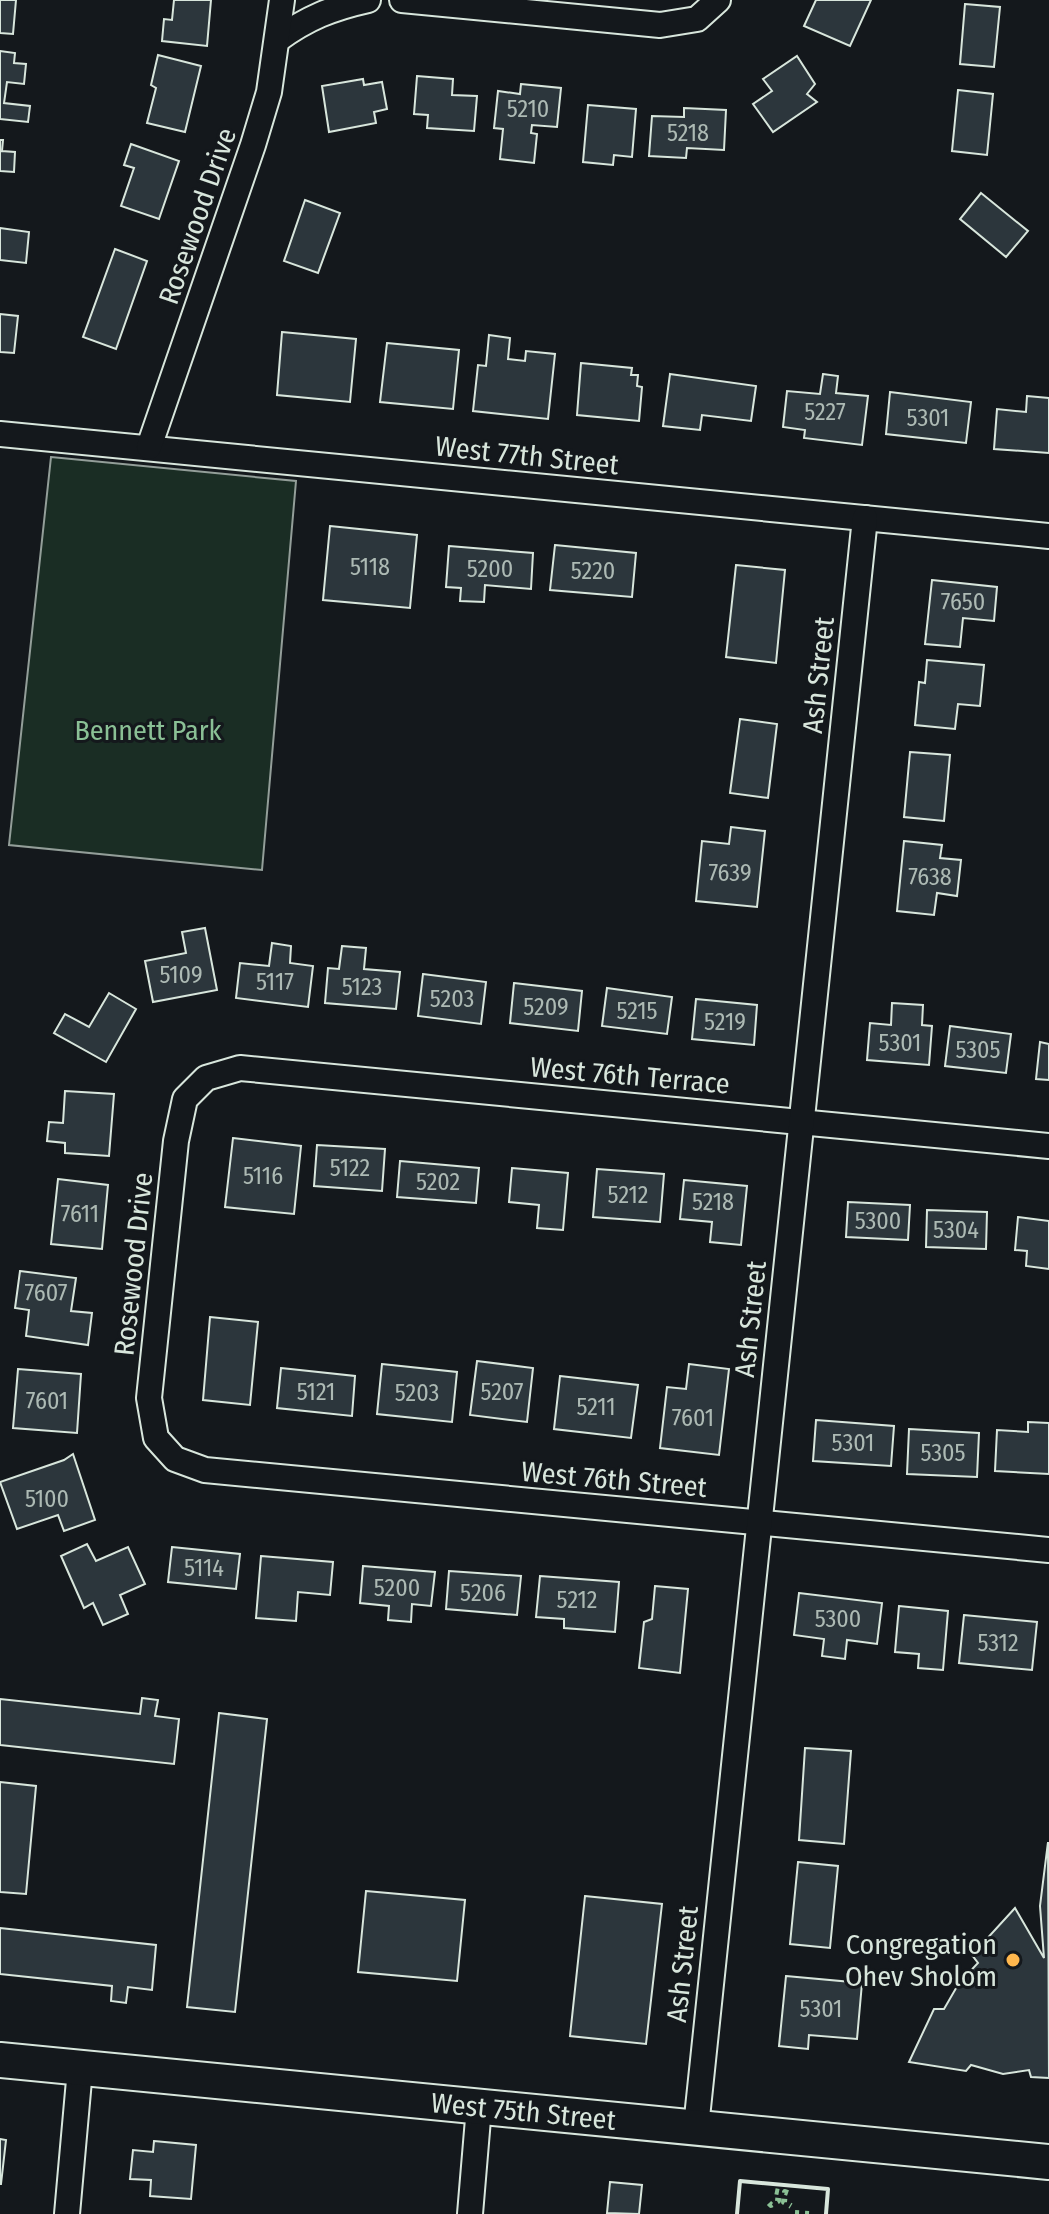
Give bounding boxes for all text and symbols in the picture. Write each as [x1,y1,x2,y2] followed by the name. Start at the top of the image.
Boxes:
[507,95,549,123] house number: 5210
[667,119,709,147] house number: 5218
[152,124,243,309] street label: Rosewood Drive
[804,398,846,426] house number: 5227
[907,404,949,432] house number: 5301
[434,429,621,482] street label: West 77th Street
[350,553,390,581] house number: 5118
[467,555,513,583] house number: 5200
[571,557,615,585] house number: 5220
[941,588,985,616] house number: 7650
[796,614,841,735] street label: Ash Street
[74,714,223,747] park label: Bennett Park
[708,859,752,887] house number: 7639
[908,863,952,891] house number: 7638
[159,961,203,989] house number: 5109
[256,968,294,996] house number: 5117
[342,973,382,1001] house number: 5123
[430,985,474,1013] house number: 5203
[523,993,569,1021] house number: 5209
[616,997,658,1025] house number: 5215
[704,1008,746,1036] house number: 5219
[879,1029,921,1057] house number: 5301
[955,1036,1001,1064] house number: 5305
[529,1050,731,1101] street label: West 76th Terrace
[330,1154,370,1182] house number: 5122
[243,1162,283,1190] house number: 5116
[416,1168,460,1196] house number: 5202
[107,1171,160,1357] street label: Rosewood Drive
[608,1181,648,1209] house number: 5212
[692,1188,734,1216] house number: 5218
[61,1200,99,1228] house number: 7611
[855,1207,901,1235] house number: 5300
[933,1216,979,1244] house number: 5304
[728,1258,773,1379] street label: Ash Street
[25,1279,68,1307] house number: 7607
[297,1378,335,1406] house number: 5121
[480,1378,524,1406] house number: 5207
[395,1379,439,1407] house number: 5203
[26,1387,68,1415] house number: 7601
[576,1393,616,1421] house number: 5211
[672,1404,714,1432] house number: 7601
[832,1429,874,1457] house number: 5301
[920,1439,966,1467] house number: 5305
[520,1455,709,1504] street label: West 76th Street
[25,1485,69,1513] house number: 5100
[184,1554,224,1582] house number: 5114
[374,1574,420,1602] house number: 5200
[460,1579,506,1607] house number: 5206
[557,1586,597,1614] house number: 5212
[815,1605,861,1633] house number: 5300
[977,1629,1019,1657] house number: 5312
[660,1903,705,2024] street label: Ash Street
[845,1928,997,1993] place label: Congregation Ohev Sholom
[1004,1951,1022,1969] marker: Congregation Ohev Sholom
[800,1995,842,2023] house number: 5301
[430,2086,618,2137] street label: West 75th Street

